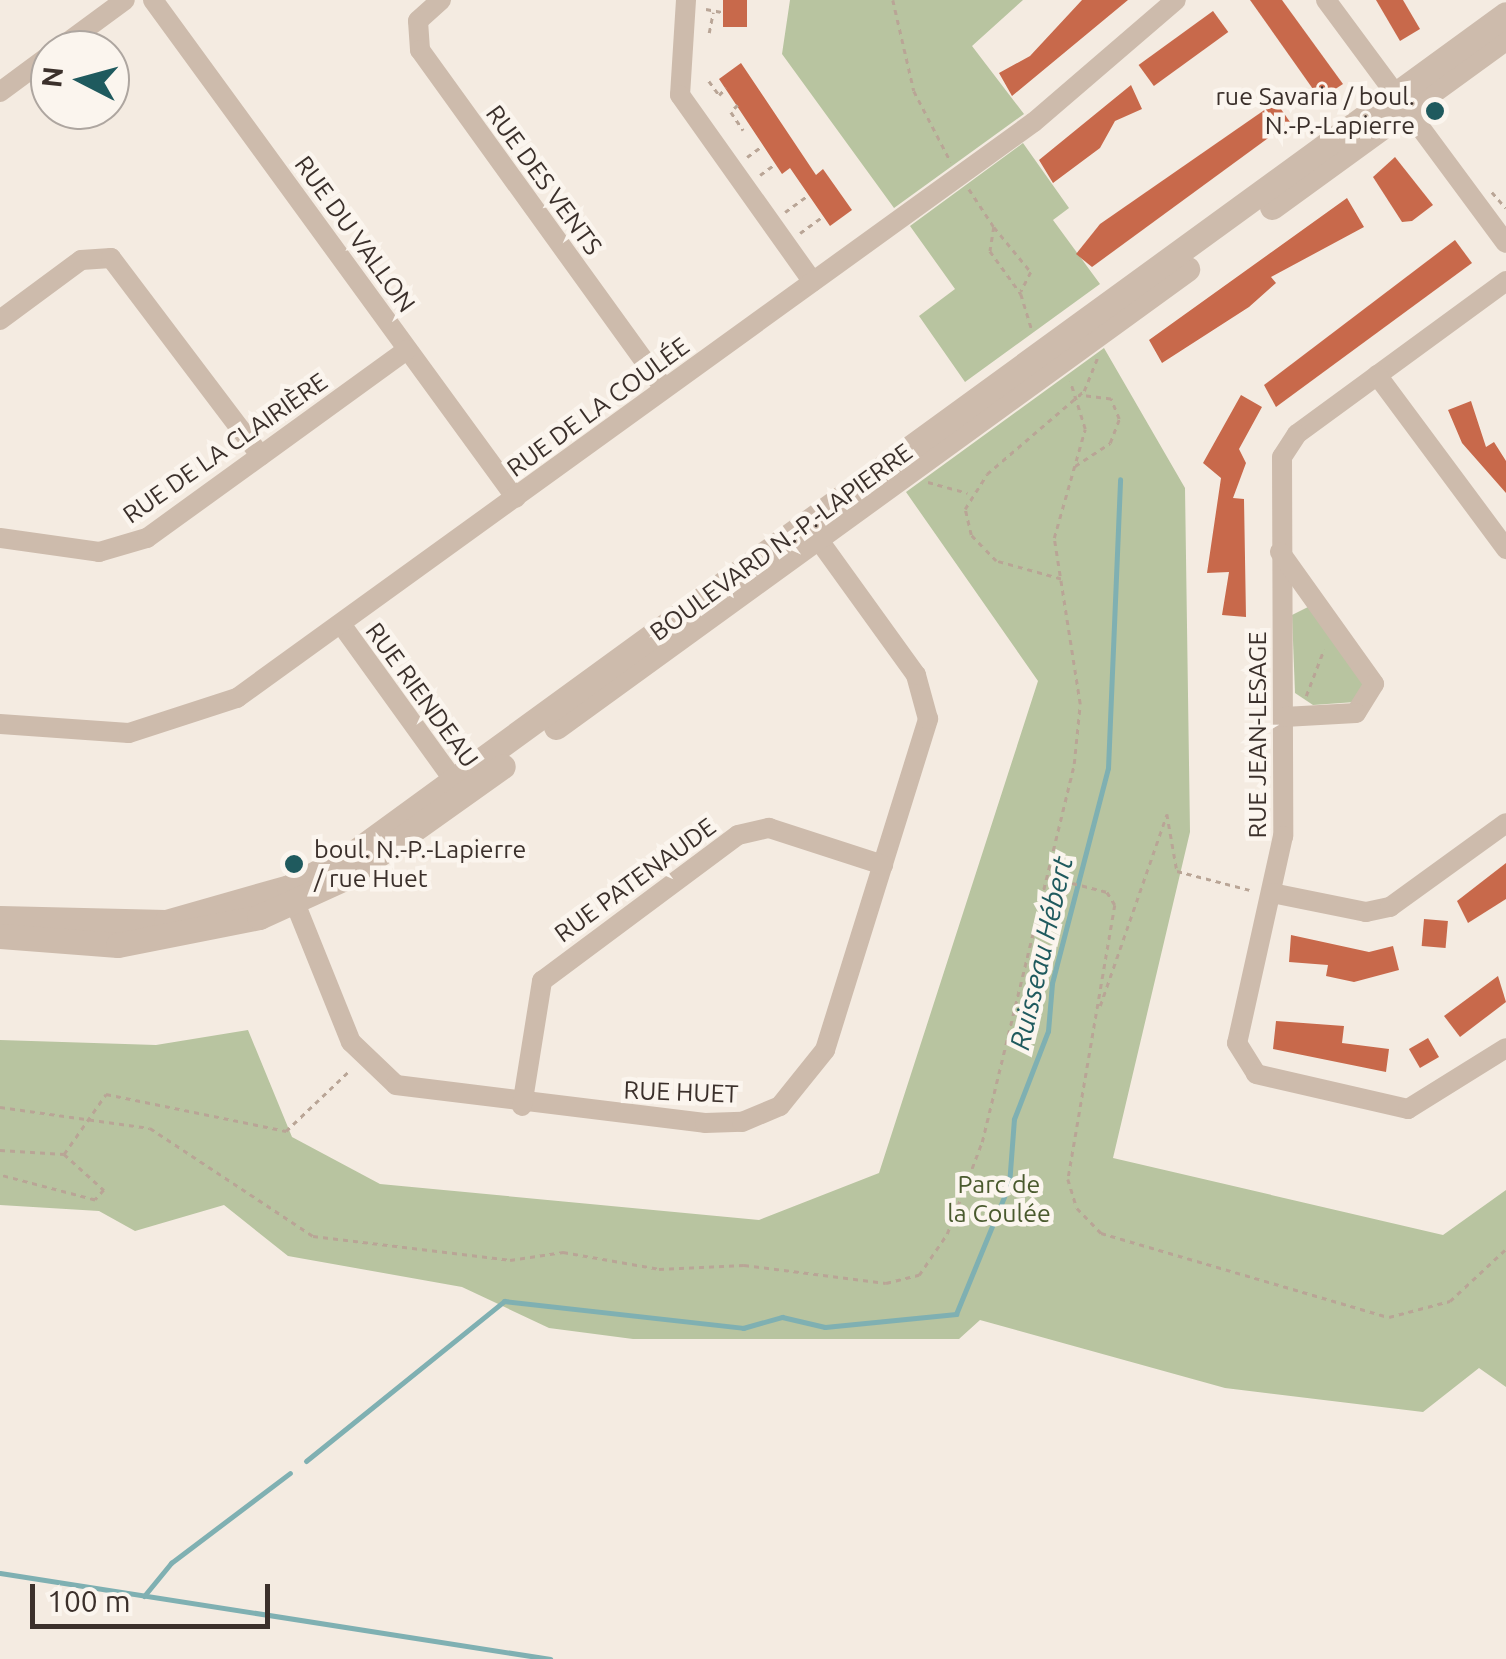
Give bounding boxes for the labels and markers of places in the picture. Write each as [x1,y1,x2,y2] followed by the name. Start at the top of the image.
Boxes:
[1215,82,1415,141] place label: rue Savaria / boul. N.-P.-Lapierre
[1424,100,1446,122] marker: rue Savaria / boul. N.-P.-Lapierre
[314,835,526,894] place label: boul. N.-P.-Lapierre / rue Huet
[283,853,305,875] marker: boul. N.-P.-Lapierre / rue Huet

